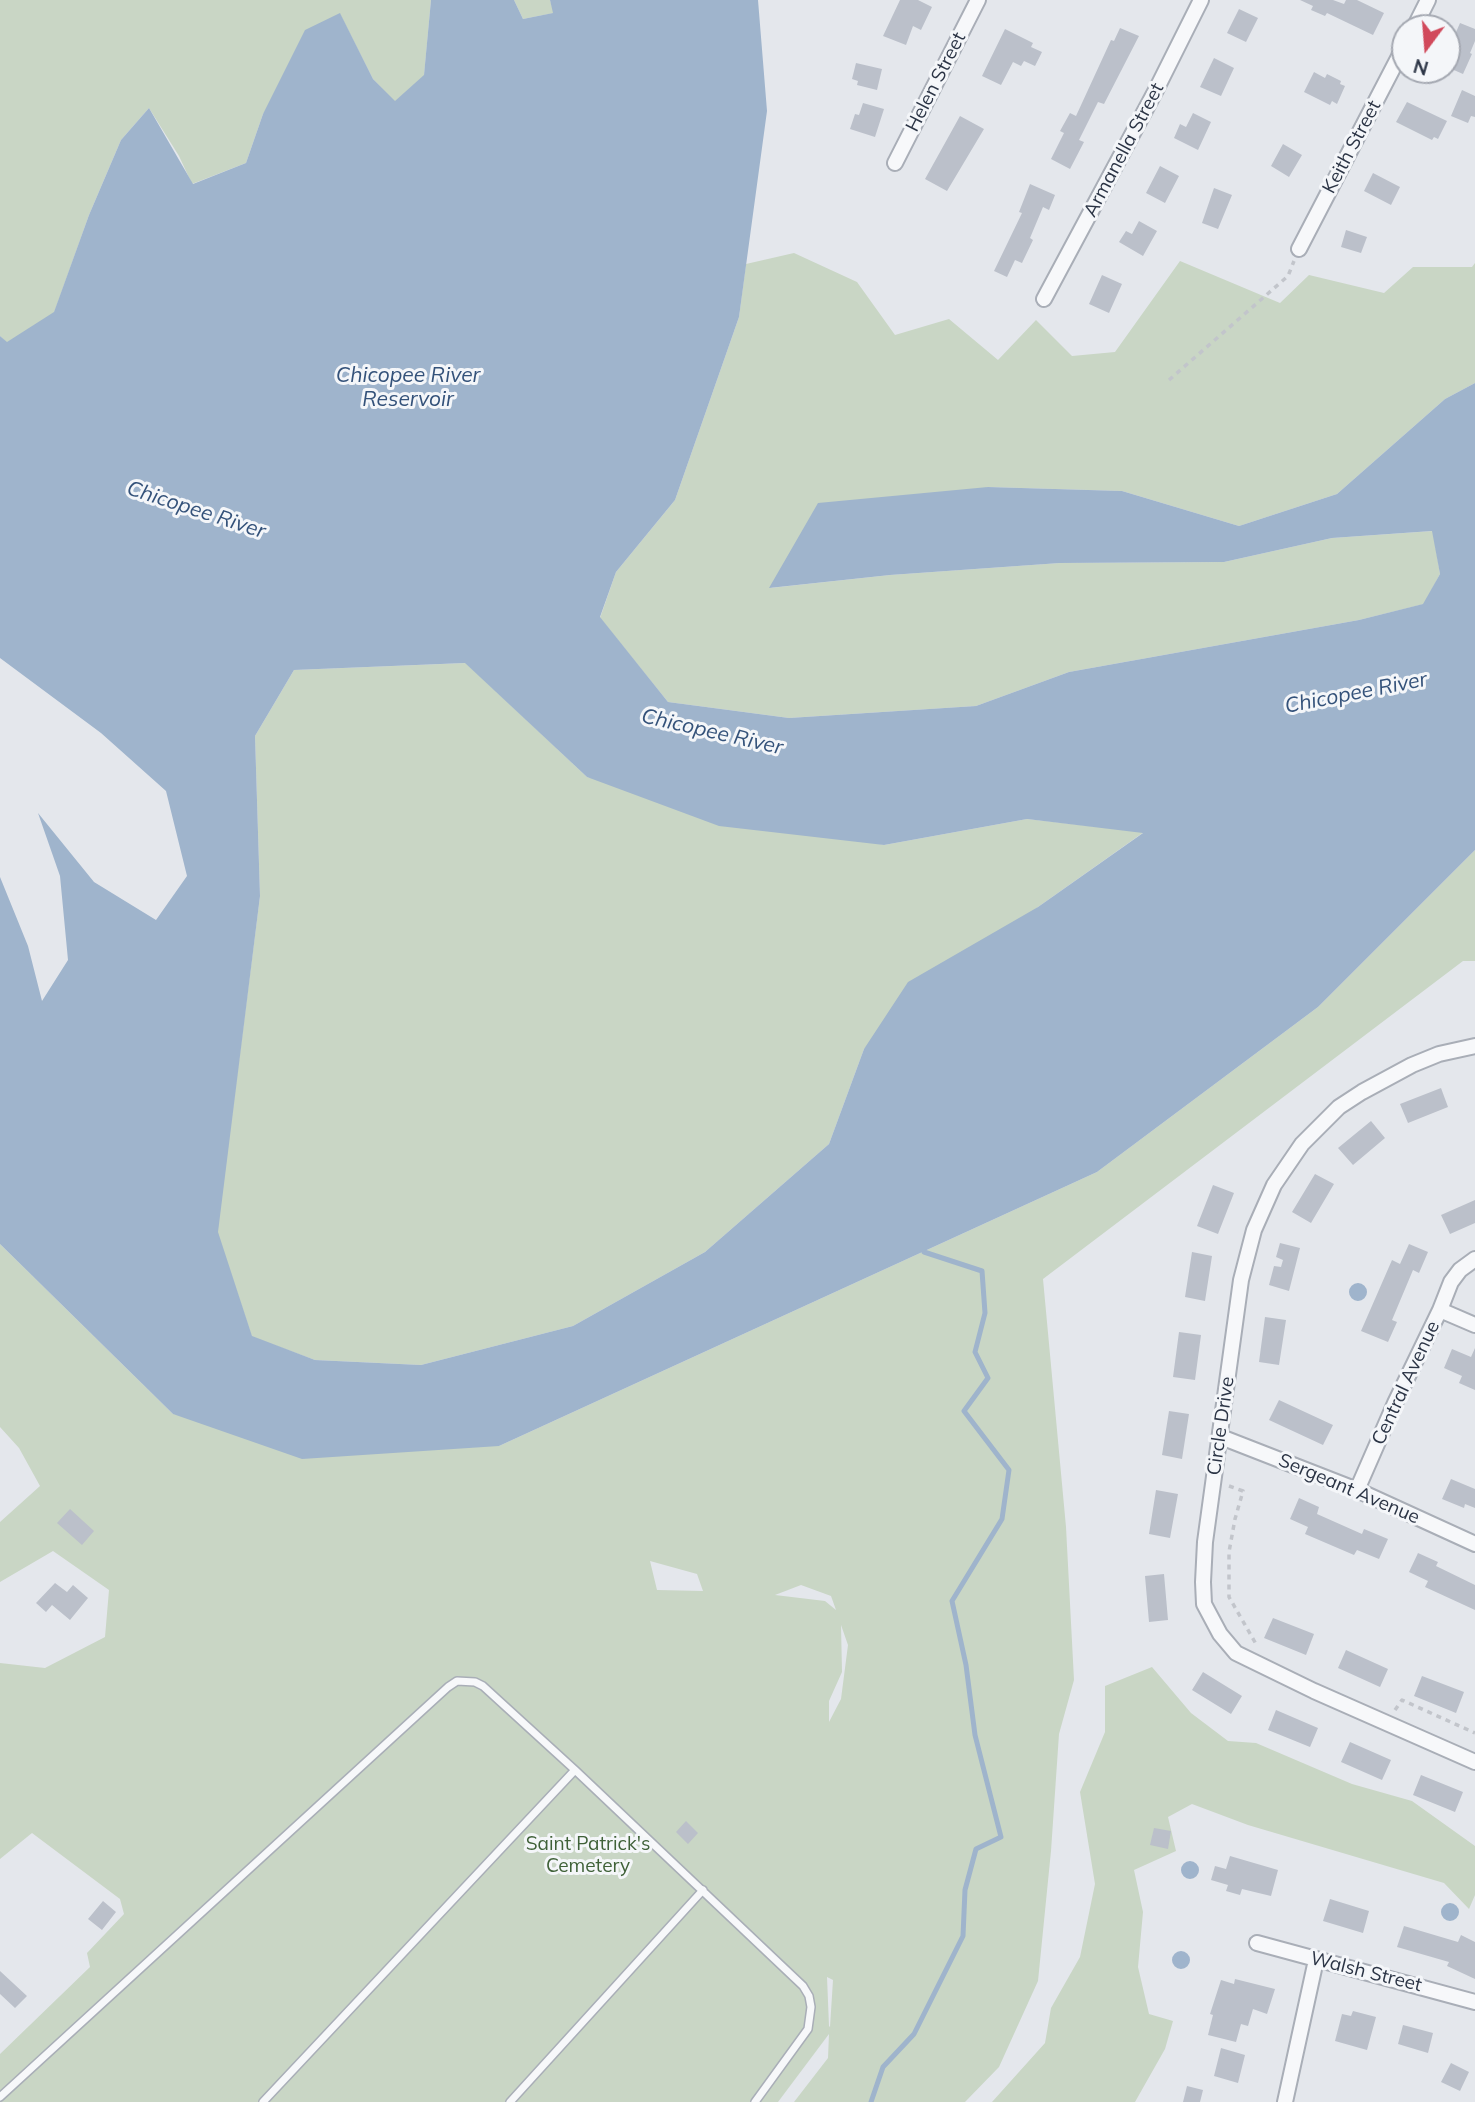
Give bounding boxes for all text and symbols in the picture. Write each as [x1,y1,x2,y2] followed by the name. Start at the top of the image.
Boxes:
[1391,14,1461,84] north arrow
[901,29,971,135] street label: Helen Street
[1411,54,1431,81] text: N
[1079,79,1169,221] street label: Armanella Street
[1318,97,1386,197] street label: Keith Street
[336,363,480,413] water label: Chicopee River Reservoir
[123,476,269,544] water label: Chicopee River
[1283,667,1429,719] water label: Chicopee River
[639,703,785,761] water label: Chicopee River
[1367,1317,1445,1449] street label: Central Avenue
[1203,1375,1239,1477] street label: Circle Drive
[1275,1449,1423,1529] street label: Sergeant Avenue
[526,1833,650,1877] park label: Saint Patrick's Cemetery
[1308,1947,1424,1997] street label: Walsh Street

